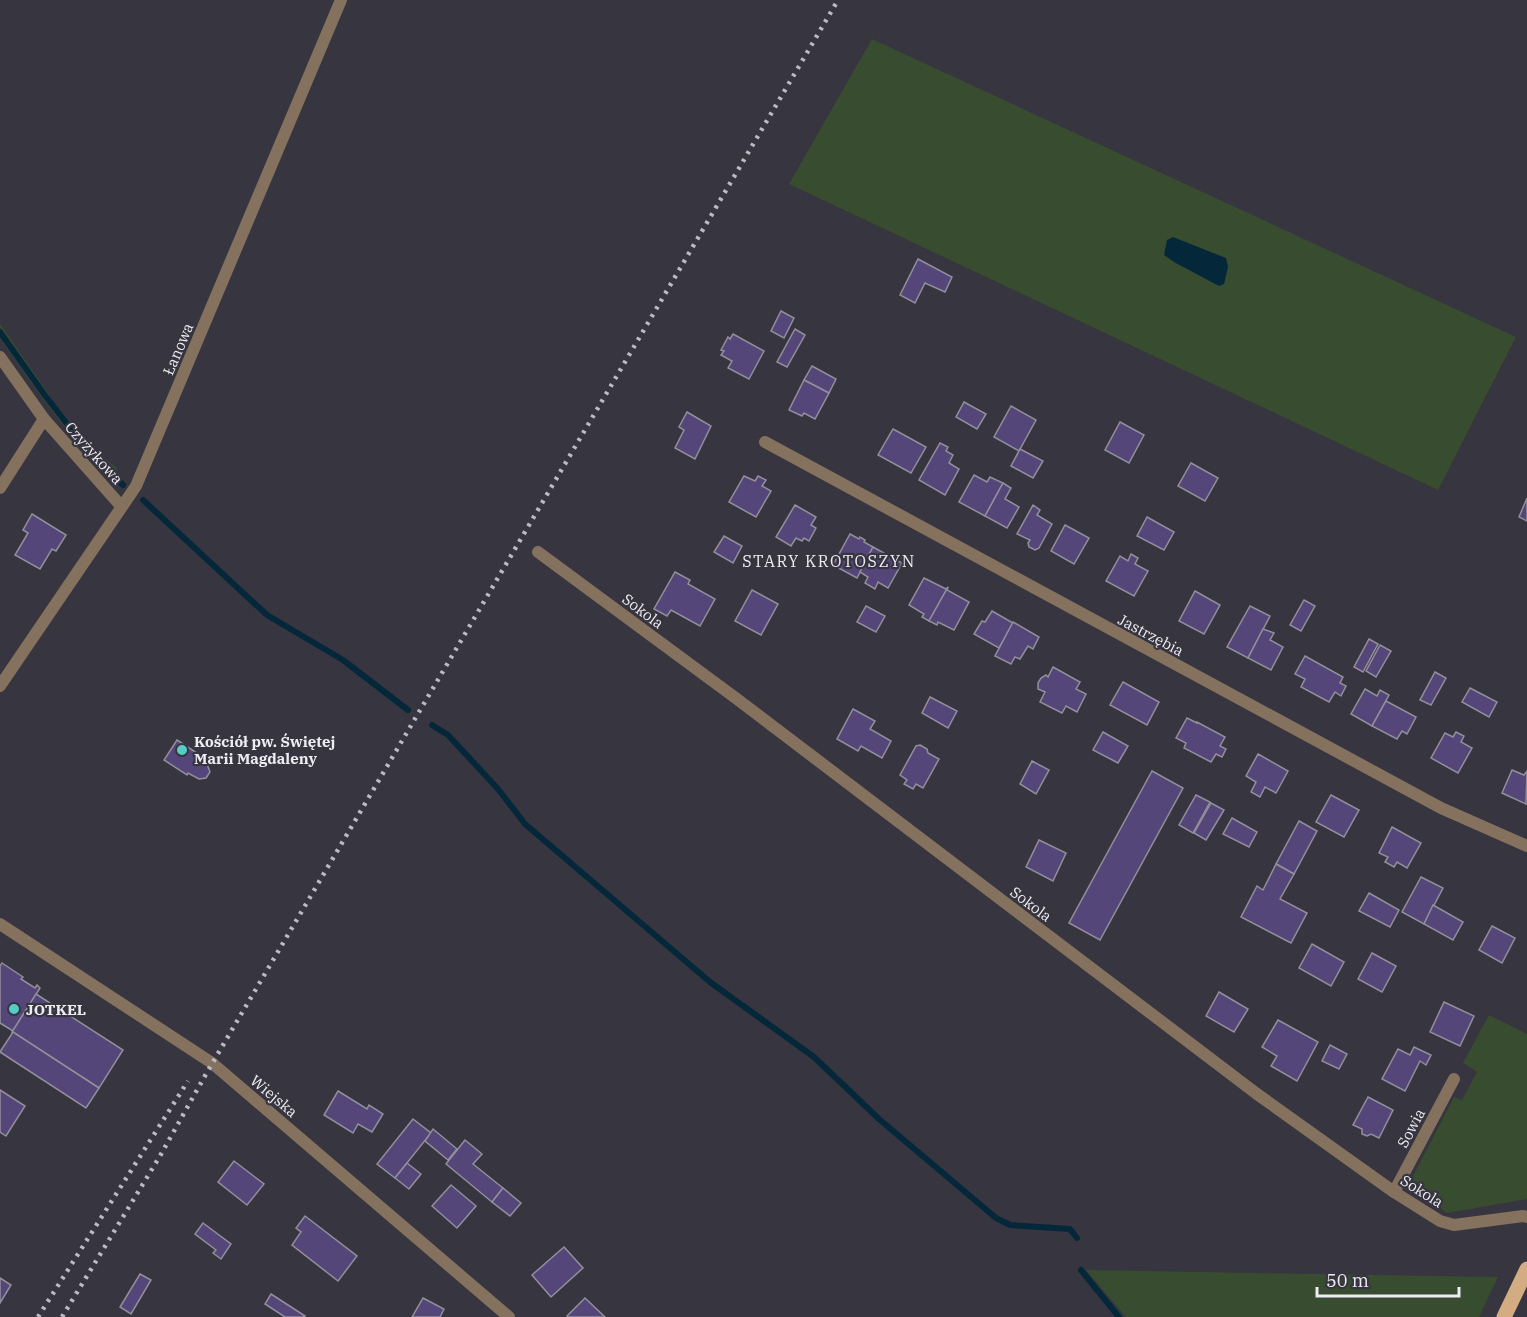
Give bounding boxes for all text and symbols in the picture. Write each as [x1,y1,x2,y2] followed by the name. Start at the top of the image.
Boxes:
[159,320,197,378] street label: Łanowa
[61,418,127,488] street label: Czyżykowa
[742,551,916,571] district label: STARY KROTOSZYN
[619,589,667,633] street label: Sokola
[1115,610,1187,660] street label: Jastrzębia
[194,732,335,768] place label: Kościół pw. Świętej Marii Magdaleny
[175,743,189,757] marker: Kościół pw. Świętej Marii Magdaleny
[1007,882,1055,926] street label: Sokola
[26,1000,86,1019] place label: JOTKEL
[7,1002,21,1016] marker: JOTKEL
[246,1071,302,1121] street label: Wiejska
[1393,1105,1429,1151] street label: Sowia
[1397,1170,1447,1212] street label: Sokola
[1317,1260,1460,1298] scale bar
[1326,1269,1369,1292] text: 50 m

